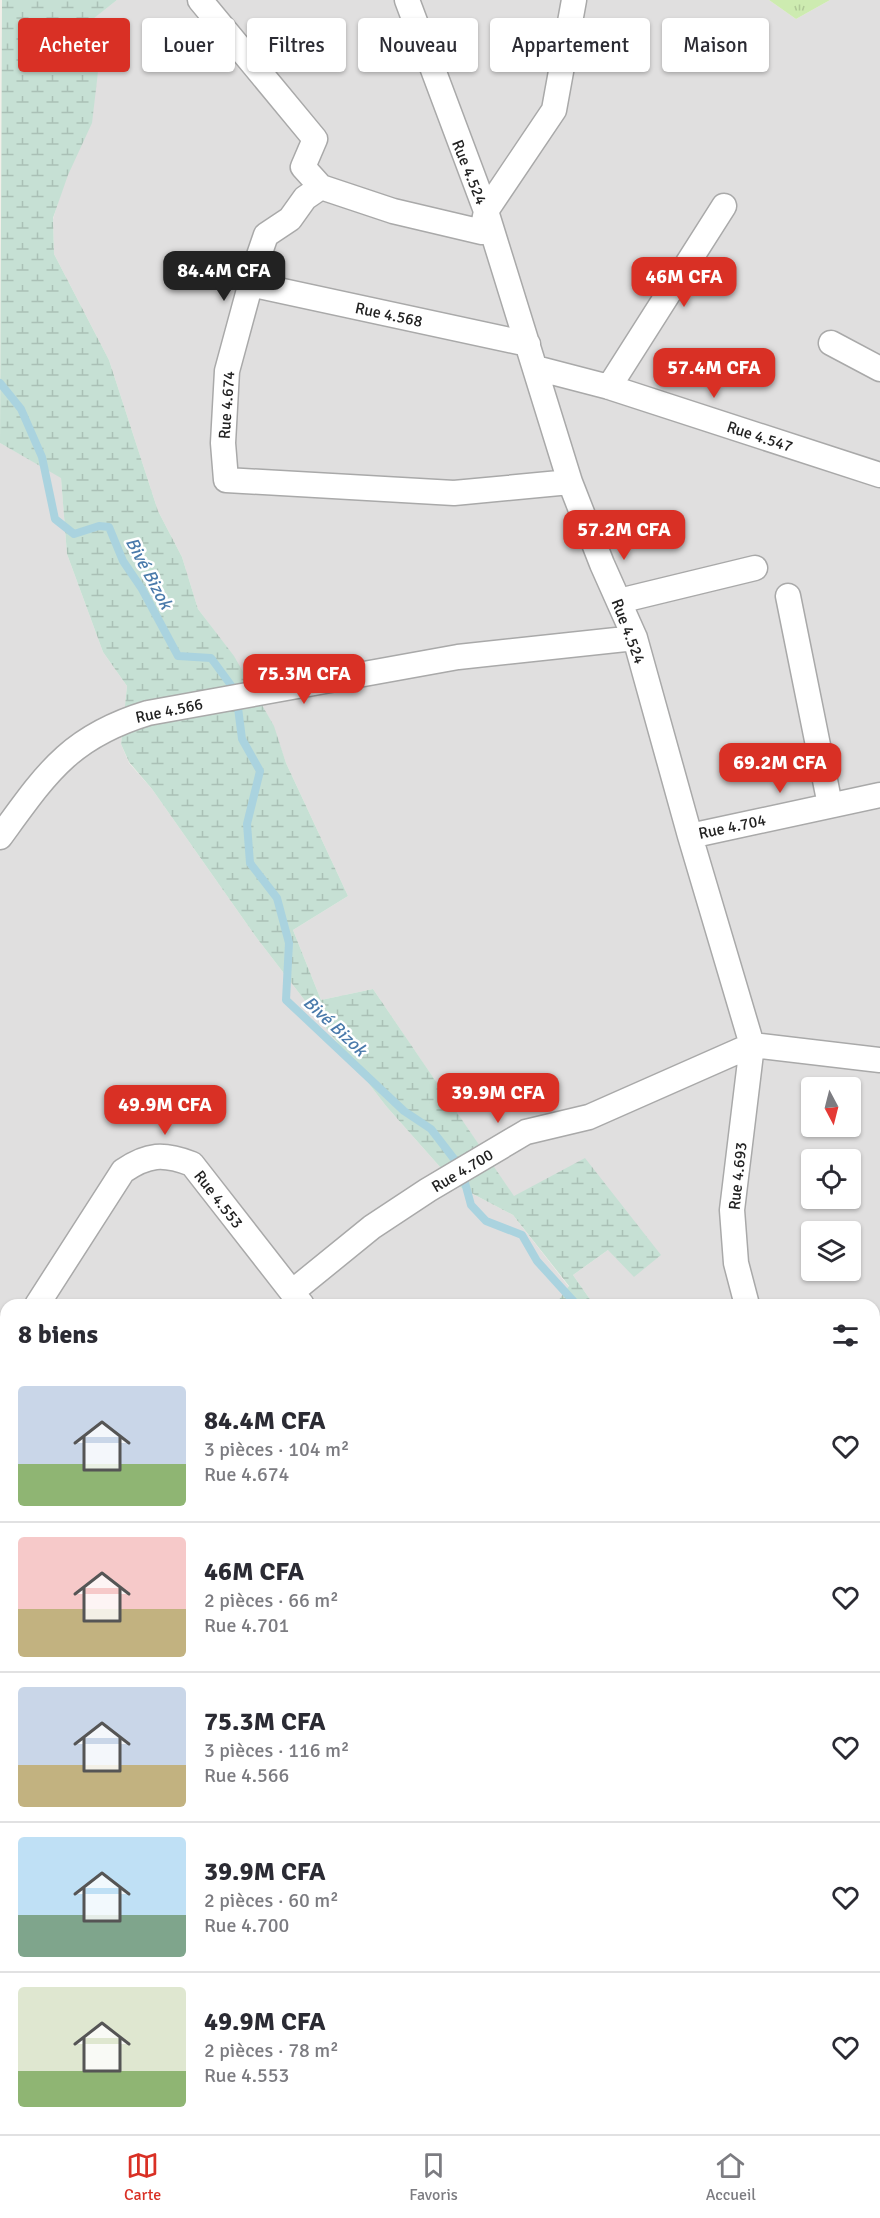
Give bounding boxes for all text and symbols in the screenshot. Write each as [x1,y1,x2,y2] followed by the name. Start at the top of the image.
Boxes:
[18,18,130,72] chip: Acheter
[142,18,235,72] chip: Louer
[247,18,346,72] chip: Filtres
[358,18,478,72] chip: Nouveau
[490,18,650,72] chip: Appartement
[662,18,769,72] chip: Maison
[447,137,491,208] street label: Rue 4.524
[155,251,293,302] pin: 84.4M CFA
[629,257,739,308] pin: 46M CFA
[177,258,271,283] text: 84.4M CFA
[645,264,723,289] text: 46M CFA
[353,298,424,332] street label: Rue 4.568
[645,348,783,399] pin: 57.4M CFA
[667,355,761,380] text: 57.4M CFA
[215,370,239,440] street label: Rue 4.674
[724,417,795,457] street label: Rue 4.547
[555,510,693,561] pin: 57.2M CFA
[577,517,671,542] text: 57.2M CFA
[121,533,178,615] water label: Bivé Bizok
[606,596,650,667] street label: Rue 4.524
[235,654,373,705] pin: 75.3M CFA
[257,661,351,686] text: 75.3M CFA
[134,694,205,728] street label: Rue 4.566
[711,743,849,794] pin: 69.2M CFA
[733,750,827,775] text: 69.2M CFA
[697,810,768,844] street label: Rue 4.704
[299,991,373,1062] water label: Bivé Bizok
[429,1073,567,1124] pin: 39.9M CFA
[801,1077,861,1137] north arrow
[801,1077,861,1281] map controls
[451,1080,545,1105] text: 39.9M CFA
[96,1085,234,1136] pin: 49.9M CFA
[118,1092,212,1117] text: 49.9M CFA
[724,1141,752,1211] street label: Rue 4.693
[428,1145,497,1197] street label: Rue 4.700
[801,1149,861,1209] button: locate
[189,1167,247,1233] street label: Rue 4.553
[801,1221,861,1281] button: layers
[18,1319,98,1351] text: 8 biens
[829,1319,862,1352] icon: filters
[204,1405,326,1437] text: 84.4M CFA
[66,1410,138,1482] icon: home
[829,1430,862,1463] icon: heart
[204,1437,349,1462] text: 3 pièces · 104 m²
[204,1462,289,1487] text: Rue 4.674
[204,1556,304,1588] text: 46M CFA
[66,1561,138,1633] icon: home
[829,1581,862,1614] icon: heart
[204,1588,339,1613] text: 2 pièces · 66 m²
[204,1613,289,1638] text: Rue 4.701
[204,1706,326,1738] text: 75.3M CFA
[66,1711,138,1783] icon: home
[829,1731,862,1764] icon: heart
[204,1738,349,1763] text: 3 pièces · 116 m²
[204,1763,289,1788] text: Rue 4.566
[204,1856,326,1888] text: 39.9M CFA
[66,1861,138,1933] icon: home
[829,1881,862,1914] icon: heart
[204,1888,339,1913] text: 2 pièces · 60 m²
[204,1913,289,1938] text: Rue 4.700
[204,2006,326,2038] text: 49.9M CFA
[66,2011,138,2083] icon: home
[829,2031,862,2064] icon: heart
[204,2038,339,2063] text: 2 pièces · 78 m²
[204,2063,289,2088] text: Rue 4.553
[124,2149,161,2205] tab: Carte
[409,2149,458,2205] tab: Favoris
[706,2149,756,2205] tab: Accueil

